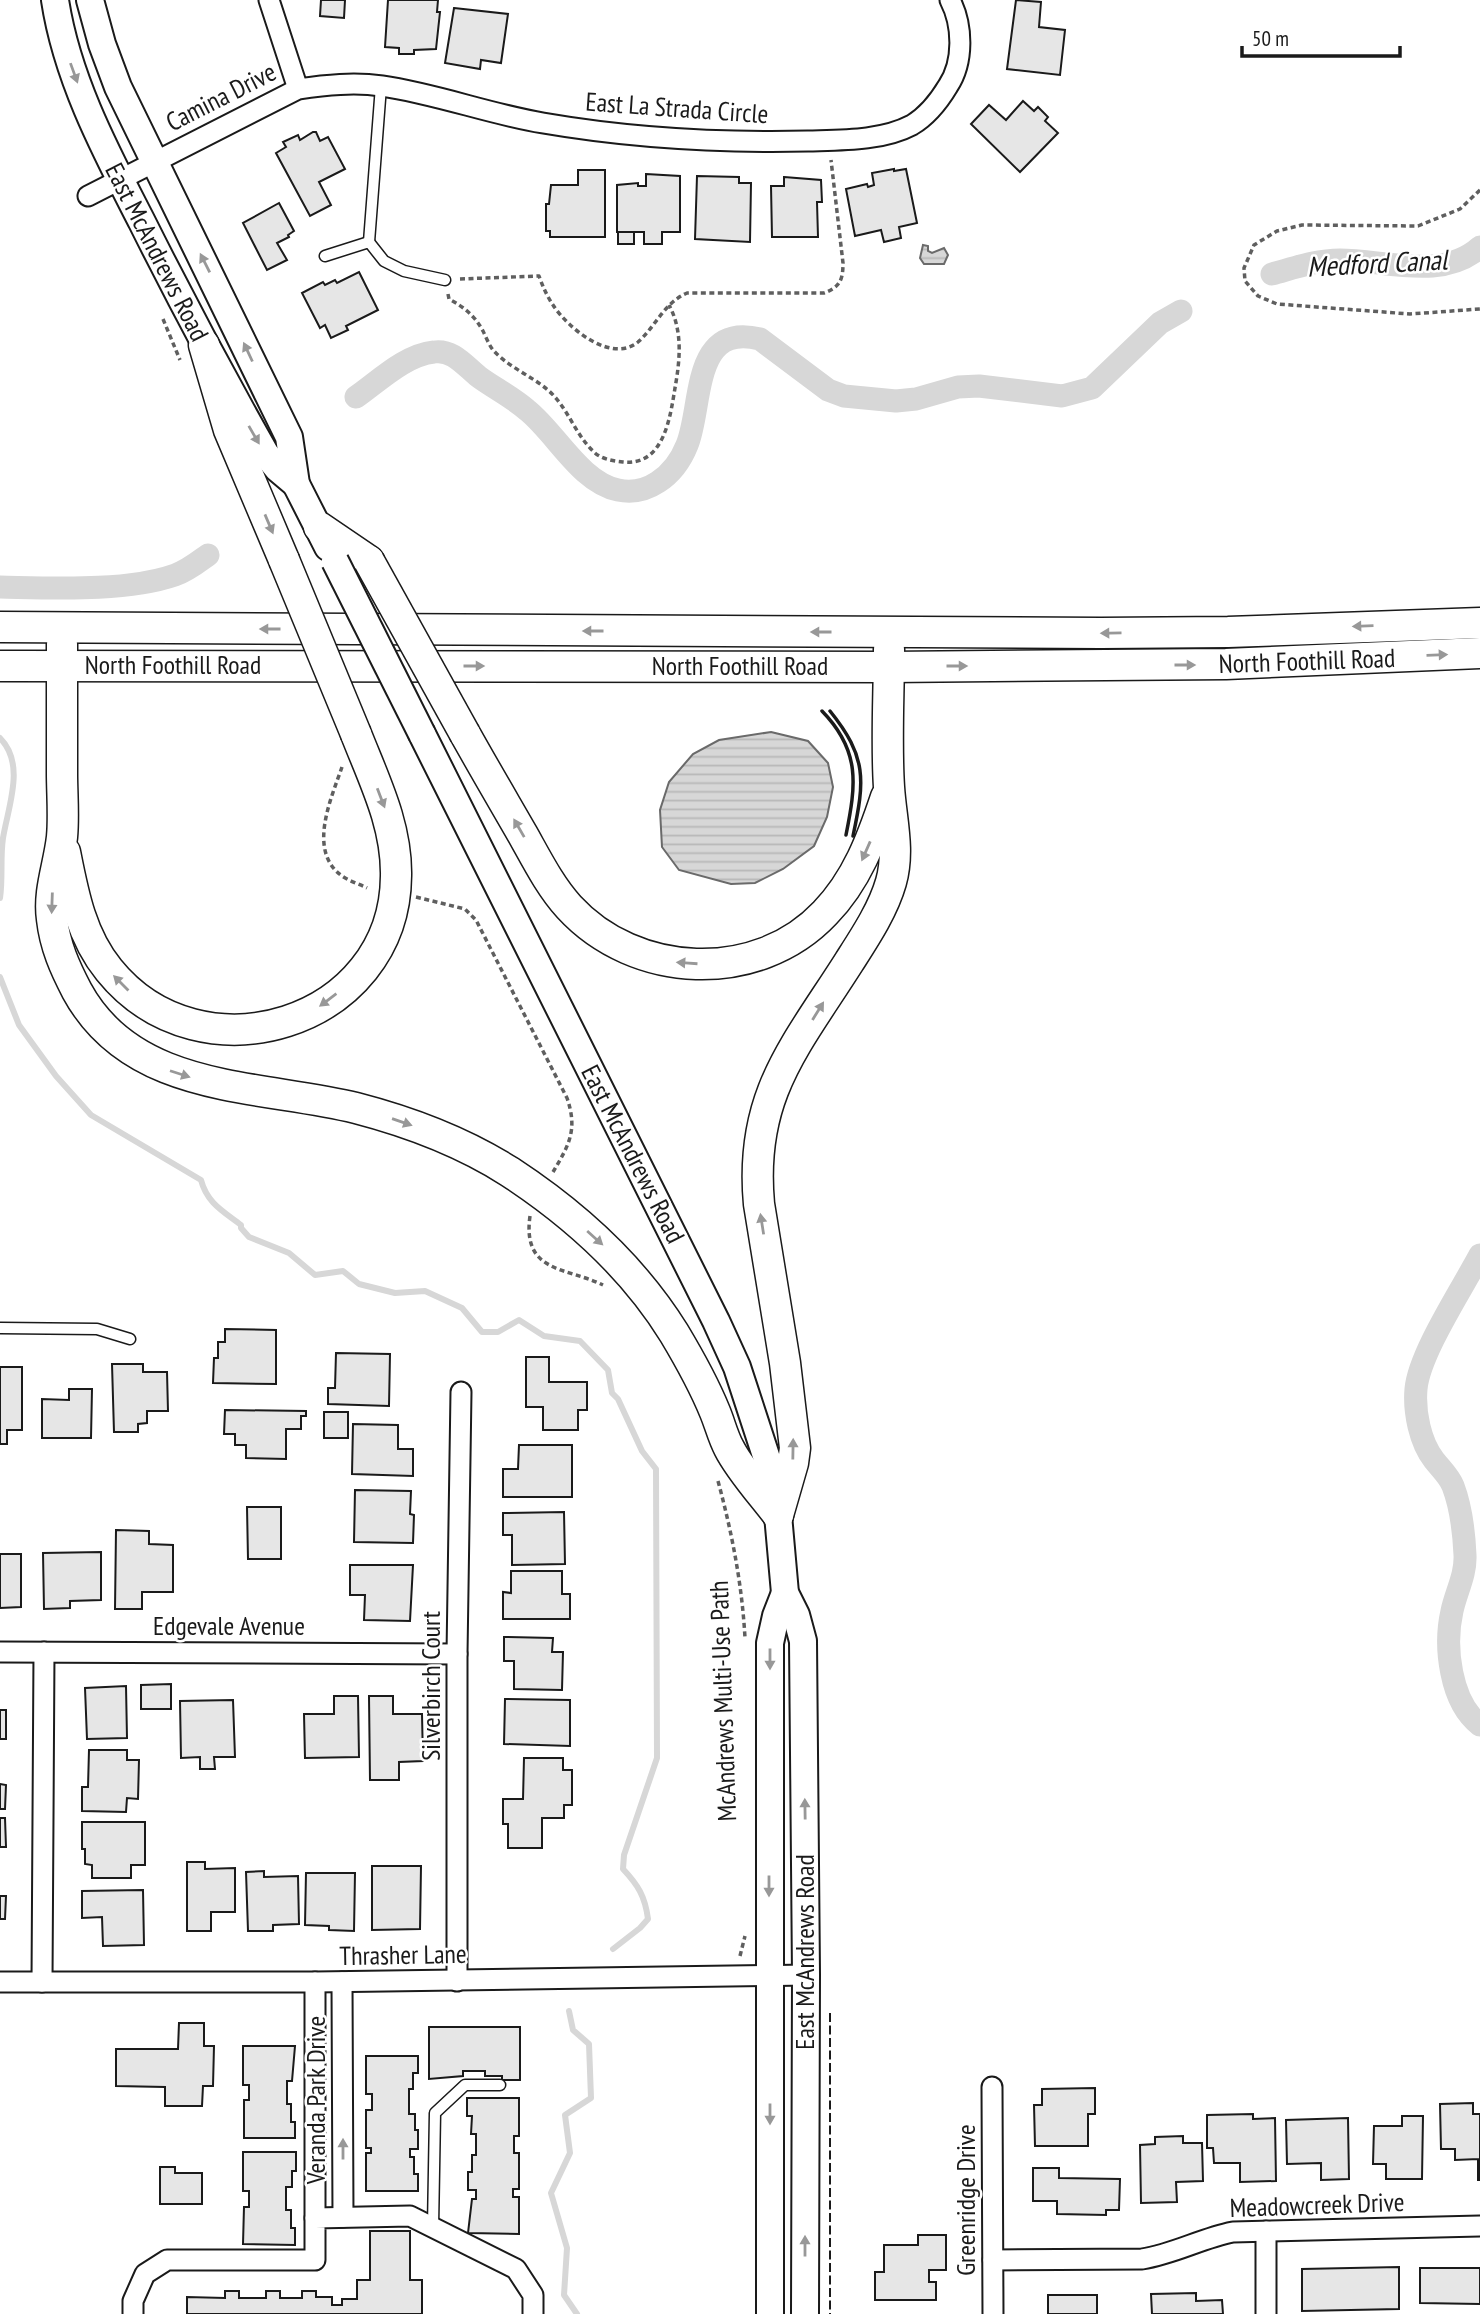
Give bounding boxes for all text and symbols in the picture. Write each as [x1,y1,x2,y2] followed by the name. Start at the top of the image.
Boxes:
[1242,14,1400,58] scale bar
[1252,25,1289,52] text: 50 m
[160,55,281,138] street label: Camina Drive
[69,62,80,83] one-way arrow
[585,85,769,130] street label: East La Strada Circle
[98,157,217,346] street label: East McAndrews Road
[1306,240,1450,285] water label: Medford Canal
[199,253,210,273] one-way arrow
[243,341,254,362] one-way arrow
[248,425,261,444] one-way arrow
[264,514,275,535] one-way arrow
[1352,620,1374,631] one-way arrow
[259,623,281,635] one-way arrow
[582,625,604,637] one-way arrow
[810,626,832,638] one-way arrow
[1100,627,1122,639] one-way arrow
[1218,641,1396,680] street label: North Foothill Road
[85,648,261,681] street label: North Foothill Road
[652,649,828,682] street label: North Foothill Road
[1426,650,1448,661] one-way arrow
[1174,659,1196,671] one-way arrow
[463,660,485,672] one-way arrow
[947,660,969,672] one-way arrow
[375,787,386,808] one-way arrow
[513,818,525,837] one-way arrow
[860,840,871,861] one-way arrow
[46,893,57,915] one-way arrow
[675,958,697,969] one-way arrow
[112,974,129,991] one-way arrow
[320,993,338,1008] one-way arrow
[811,1002,824,1021] one-way arrow
[574,1059,693,1248] street label: East McAndrews Road
[169,1069,190,1079] one-way arrow
[391,1117,412,1128] one-way arrow
[756,1213,767,1235] one-way arrow
[586,1230,603,1246] one-way arrow
[788,1438,799,1460] one-way arrow
[702,1580,743,1822] street label: McAndrews Multi-Use Path
[153,1609,305,1642] street label: Edgevale Avenue
[414,1611,447,1761] street label: Silverbirch Court
[764,1648,776,1670] one-way arrow
[799,1797,810,1819] one-way arrow
[788,1854,821,2050] street label: East McAndrews Road
[763,1875,775,1897] one-way arrow
[339,1937,467,1972] street label: Thrasher Lane
[299,2016,332,2185] street label: Veranda Park Drive
[764,2103,776,2125] one-way arrow
[949,2124,982,2276] street label: Greenridge Drive
[337,2138,348,2160] one-way arrow
[1229,2185,1405,2224] street label: Meadowcreek Drive
[799,2235,811,2257] one-way arrow

